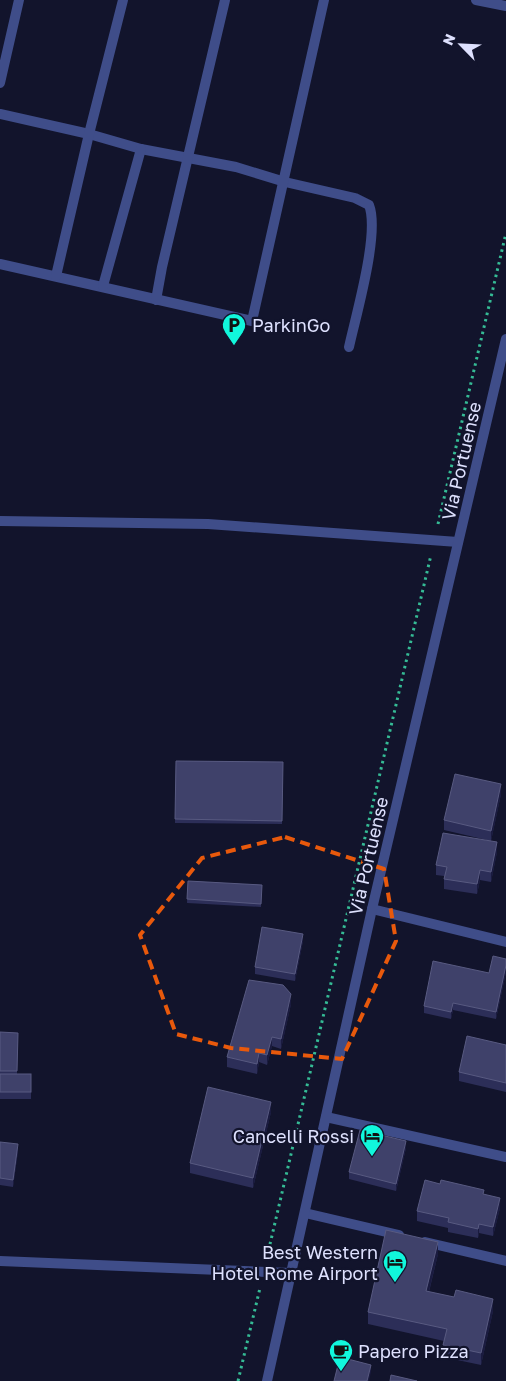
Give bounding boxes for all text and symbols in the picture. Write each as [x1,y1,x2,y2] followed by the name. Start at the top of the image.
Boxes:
[436,20,486,70] north arrow
[439,31,459,48] text: N
[221,312,247,346] parking icon: ParkinGo
[252,314,330,336] place label: ParkinGo
[437,400,485,522] street label: Via Portuense
[344,795,392,917] street label: Via Portuense
[359,1123,385,1157] hotel icon: Cancelli Rossi
[233,1125,354,1147] place label: Cancelli Rossi
[212,1241,378,1284] place label: Best Western Hotel Rome Airport
[382,1249,408,1283] hotel icon: Best Western Hotel Rome Airport
[328,1338,354,1372] cafe icon: Papero Pizza
[358,1340,469,1362] place label: Papero Pizza

